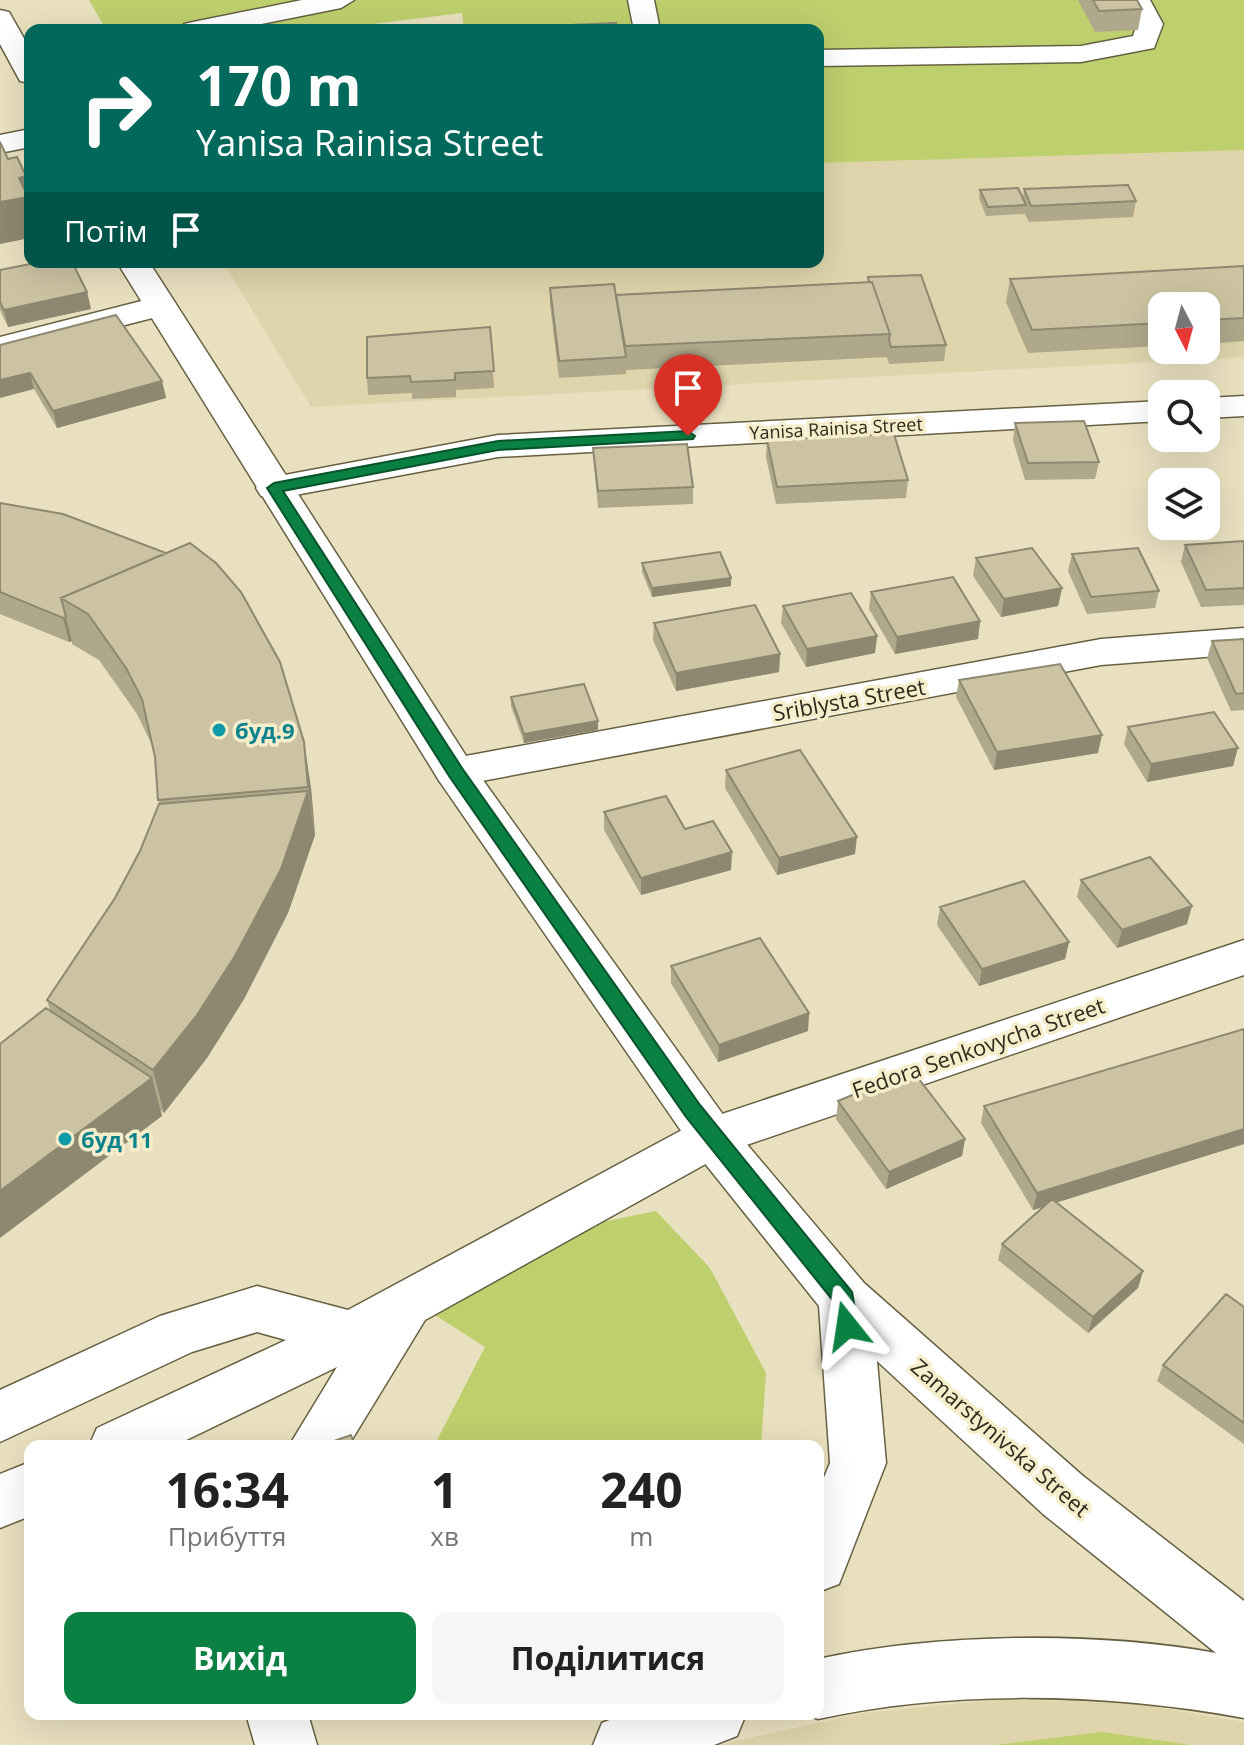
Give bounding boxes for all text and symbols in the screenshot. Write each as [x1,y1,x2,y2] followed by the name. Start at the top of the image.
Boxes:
[196,46,362,122] text: 170 m
[64,56,168,160] icon: right
[196,118,543,167] text: Yanisa Rainisa Street
[164,208,208,252] icon: arrive
[64,210,148,251] text: Потім
[1148,292,1220,364] north arrow
[1148,292,1220,540] map controls
[654,354,722,436] pin
[666,366,710,410] icon: arrive
[1148,380,1220,452] button: search
[749,411,923,445] street label: Yanisa Rainisa Street
[1148,468,1220,540] button: layers
[770,671,928,727] street label: Sriblysta Street
[235,715,295,745] place label: буд.9
[210,721,228,739] marker: буд.9
[848,990,1109,1104] street label: Fedora Senkovycha Street
[81,1124,153,1154] place label: буд 11
[56,1130,74,1148] marker: буд 11
[805,1284,889,1368] position arrow
[905,1351,1097,1523] street label: Zamarstynivska Street
[165,1457,289,1522] text: 16:34
[431,1457,458,1522] text: 1
[600,1457,683,1522] text: 240
[168,1518,287,1554] text: Прибуття
[430,1518,459,1554] text: хв
[629,1518,653,1554] text: m
[64,1612,416,1704] button: Вихід
[432,1612,784,1704] button: Поділитися

